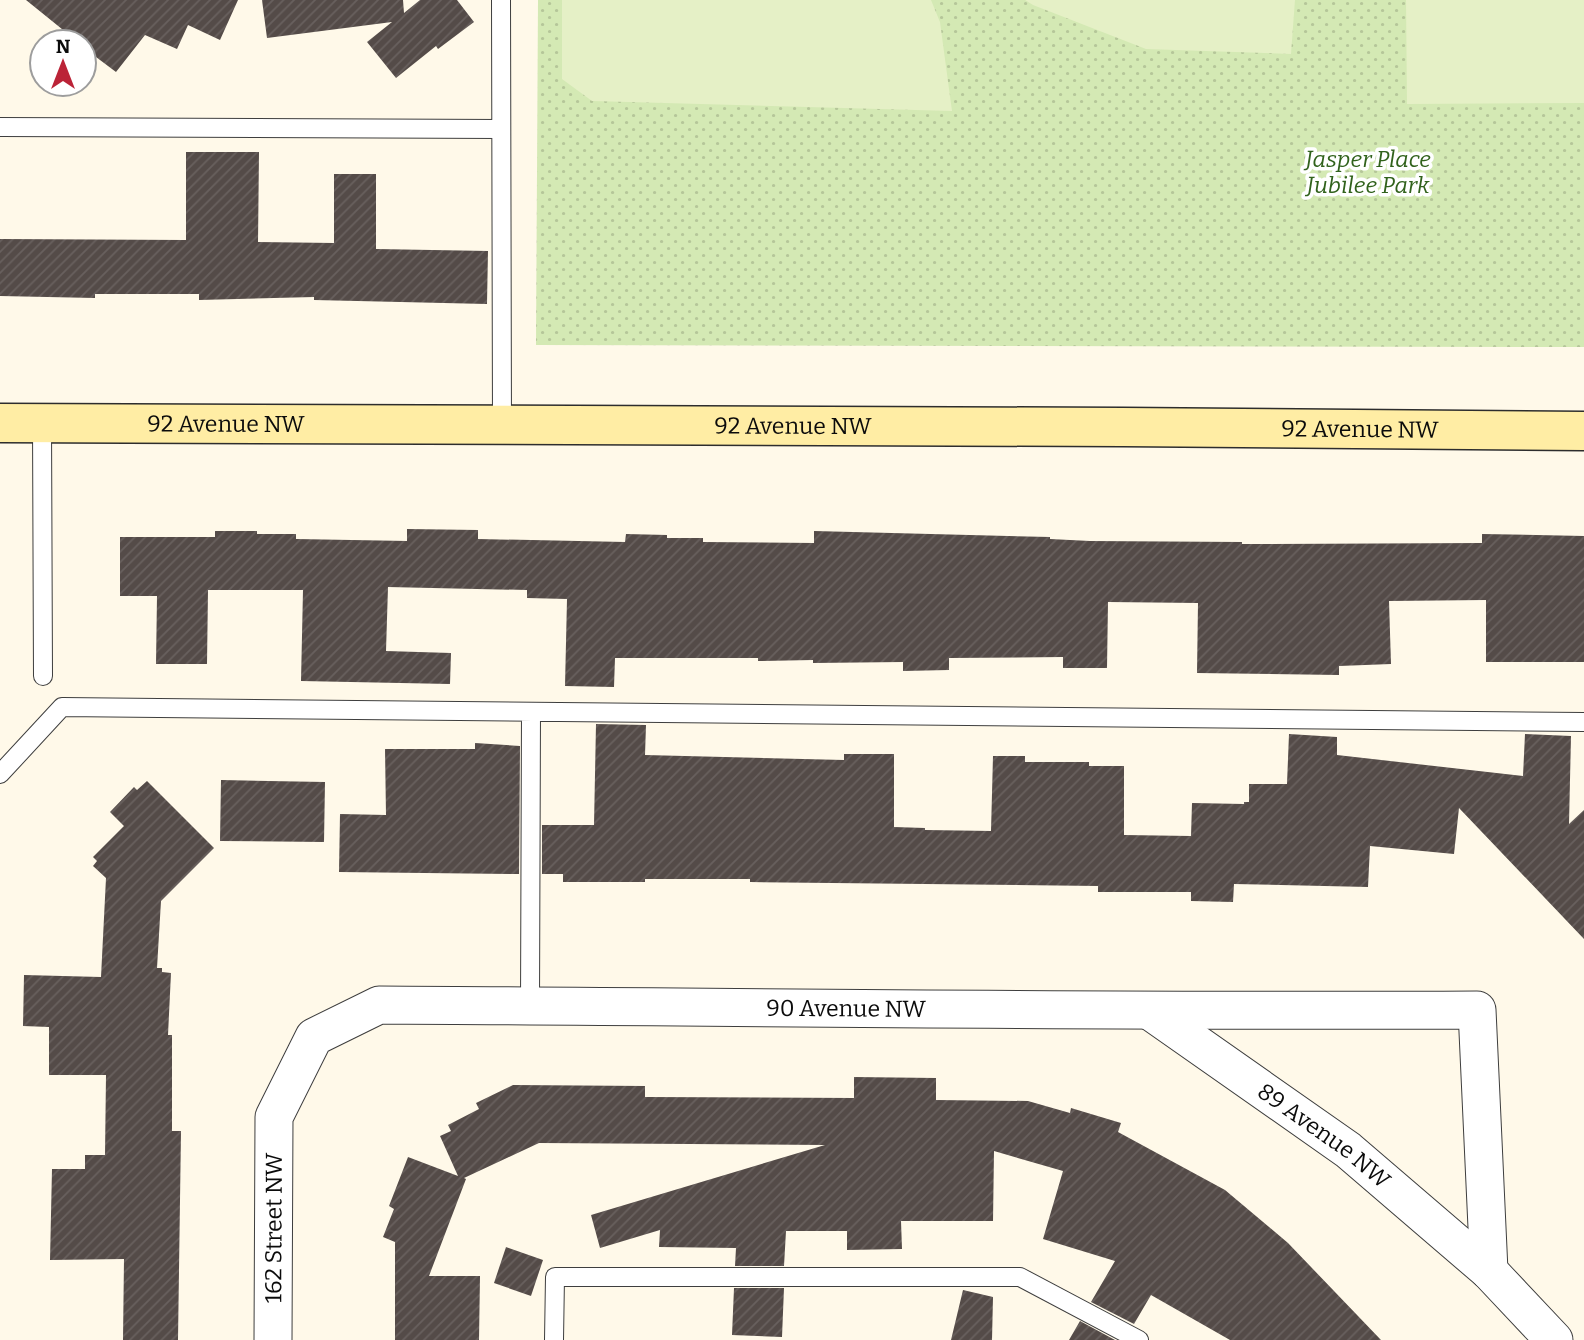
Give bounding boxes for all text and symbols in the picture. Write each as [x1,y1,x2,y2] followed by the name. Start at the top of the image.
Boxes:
[28,28,98,98] north arrow
[56,35,71,58] text: N
[1303,145,1431,199] park label: Jasper Place Jubilee Park
[147,410,305,438] street label: 92 Avenue NW
[714,412,872,440] street label: 92 Avenue NW
[1281,414,1439,444] street label: 92 Avenue NW
[766,994,926,1023] street label: 90 Avenue NW
[1252,1077,1396,1194] street label: 89 Avenue NW
[259,1152,288,1303] street label: 162 Street NW

